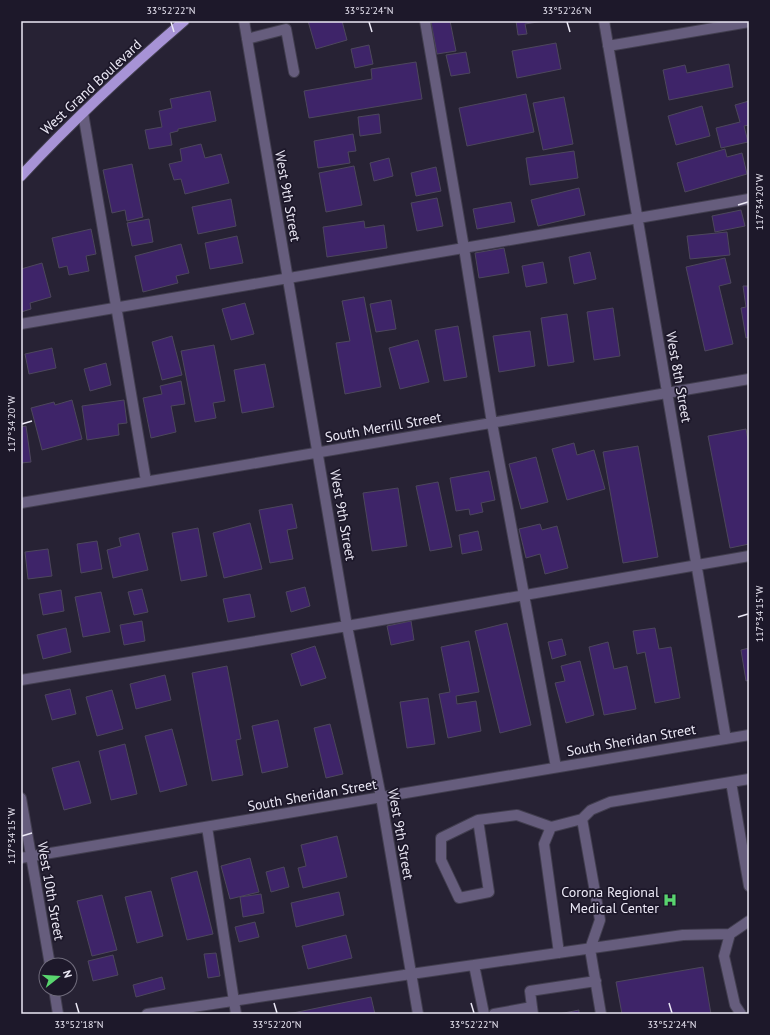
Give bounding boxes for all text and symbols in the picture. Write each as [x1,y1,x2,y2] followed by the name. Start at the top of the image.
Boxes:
[146,4,196,17] text: 33°52'22"N
[344,4,394,17] text: 33°52'24"N
[542,4,592,17] text: 33°52'26"N
[37,35,145,139] street label: West Grand Boulevard
[271,149,305,243] street label: West 9th Street
[753,173,766,230] text: 117°34'20"W
[662,330,696,424] street label: West 8th Street
[5,395,18,452] text: 117°34'20"W
[323,408,443,446] street label: South Merrill Street
[326,468,360,562] street label: West 9th Street
[753,585,766,642] text: 117°34'15"W
[565,720,697,760] street label: South Sheridan Street
[246,775,378,815] street label: South Sheridan Street
[384,787,418,881] street label: West 9th Street
[5,807,18,864] text: 117°34'15"W
[33,840,69,942] street label: West 10th Street
[561,883,659,917] place label: Corona Regional Medical Center
[662,892,678,908] hospital icon: Corona Regional Medical Center
[38,957,78,997] north arrow
[60,969,75,980] text: N
[54,1018,104,1031] text: 33°52'18"N
[252,1018,302,1031] text: 33°52'20"N
[449,1018,499,1031] text: 33°52'22"N
[647,1018,697,1031] text: 33°52'24"N

